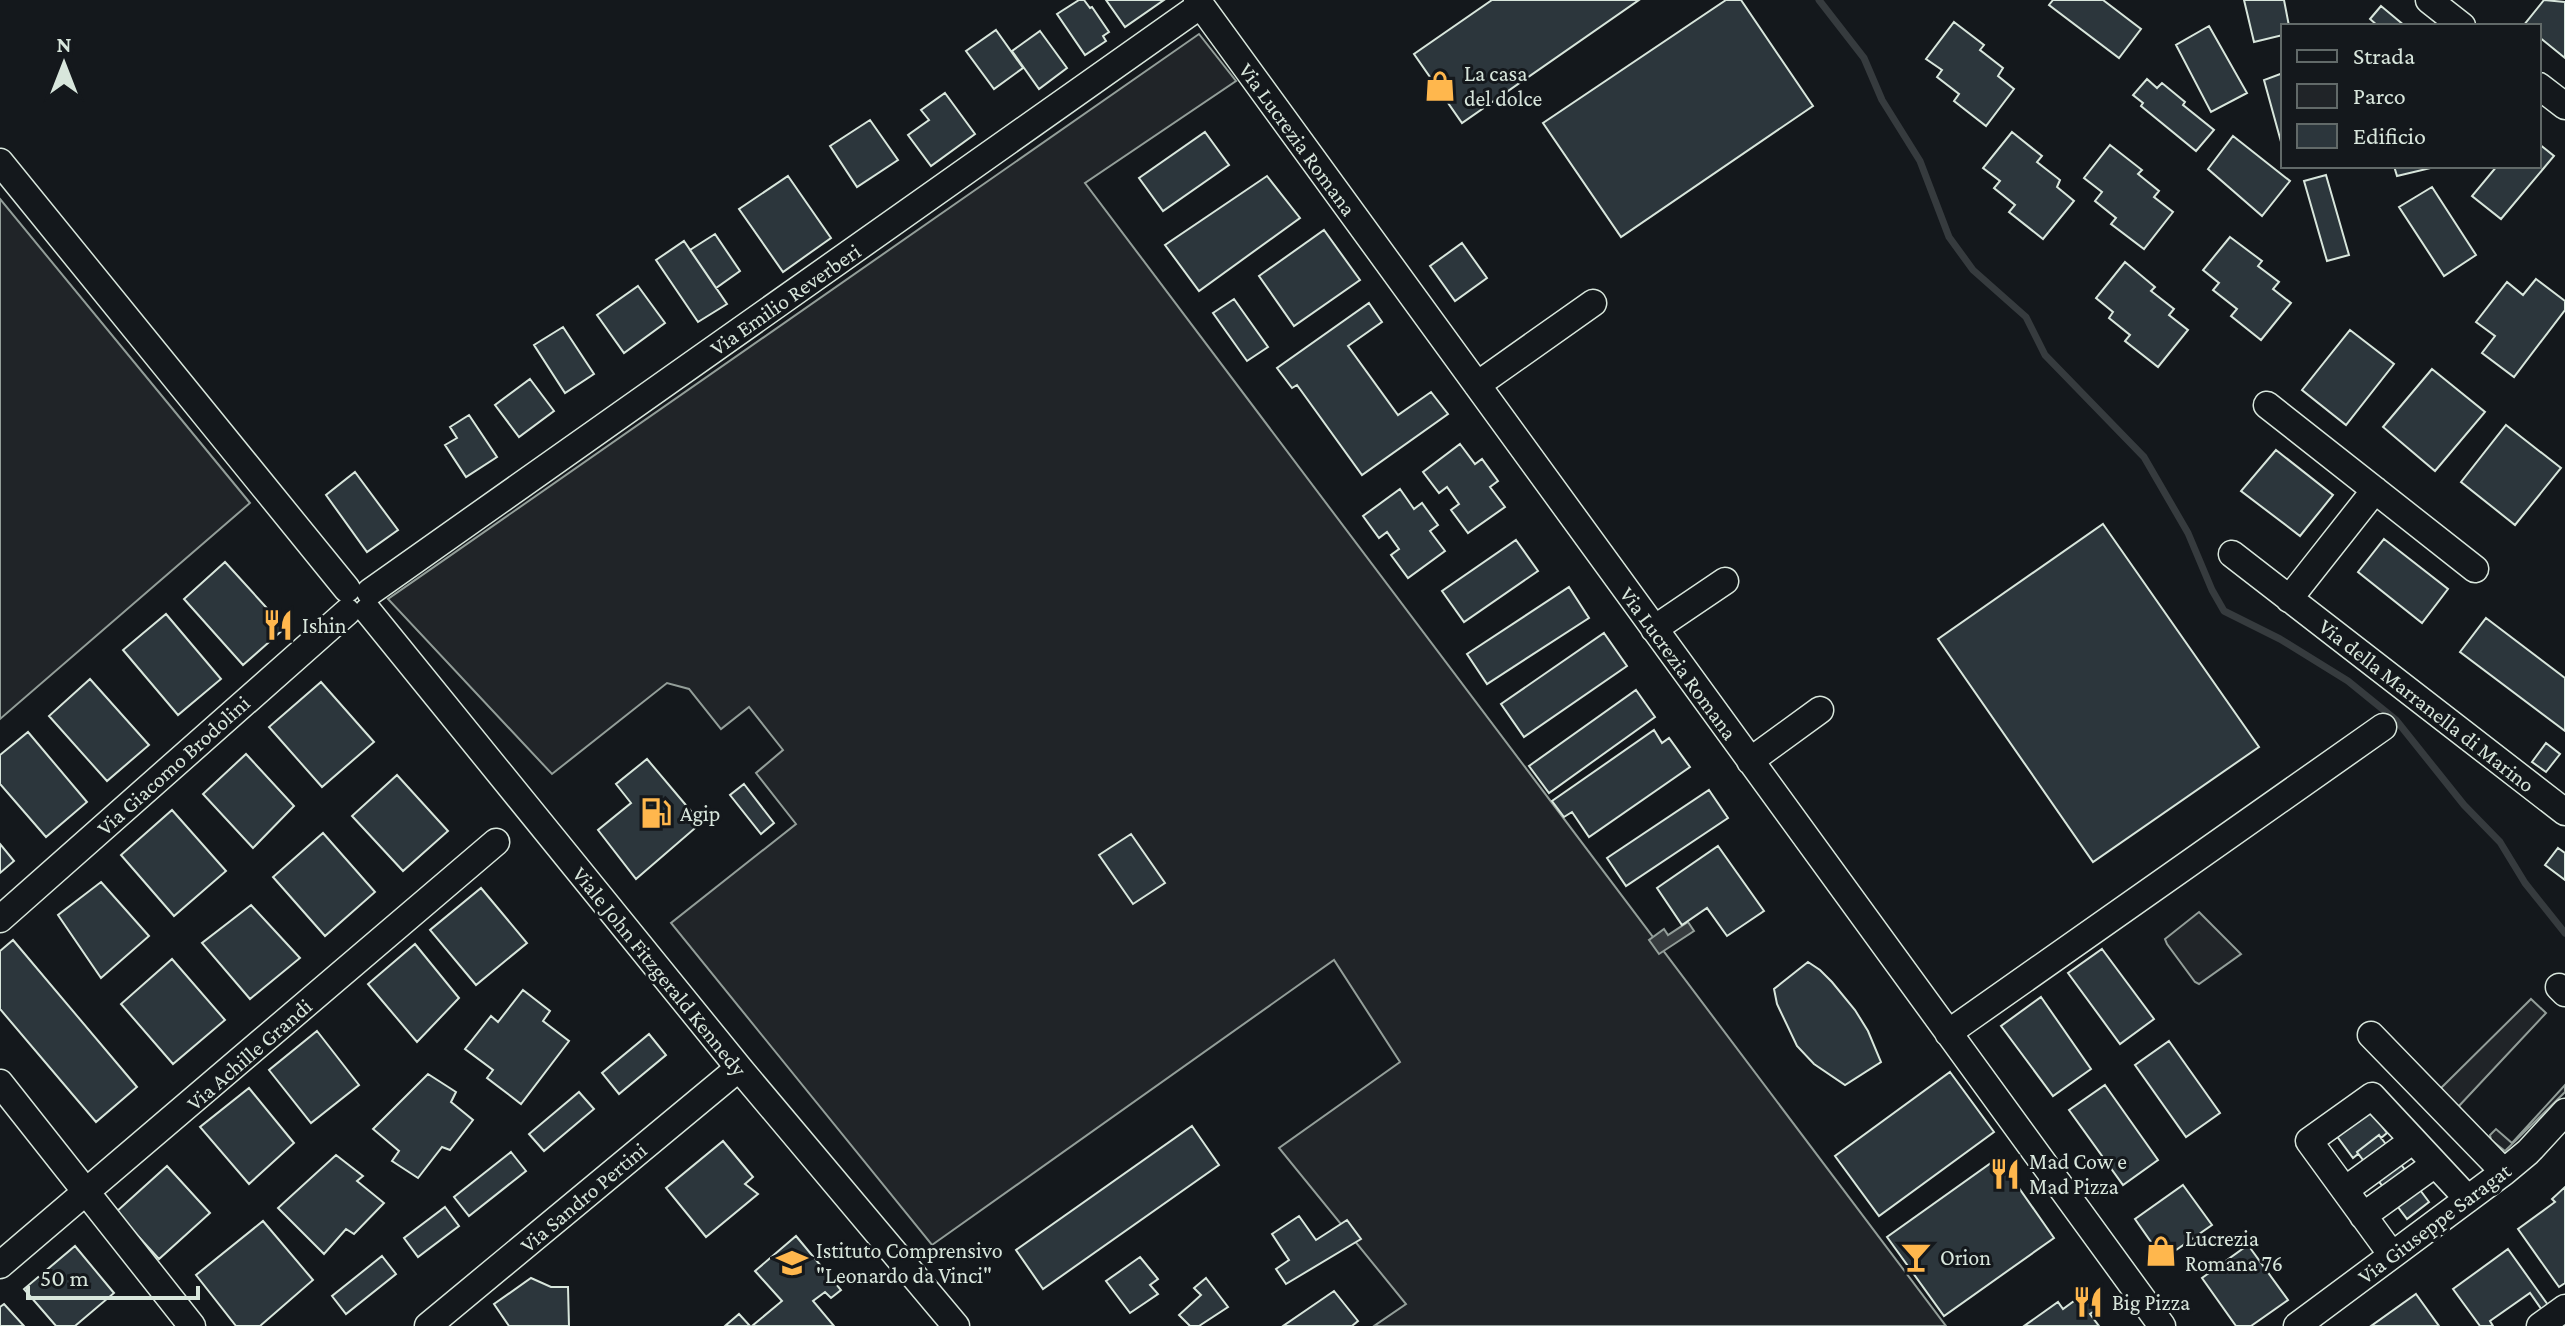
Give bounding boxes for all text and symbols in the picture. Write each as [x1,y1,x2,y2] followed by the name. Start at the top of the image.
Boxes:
[24,24,104,104] north arrow
[2281,24,2541,168] legend
[57,32,72,57] text: N
[2353,42,2415,69] text: Strada
[1234,58,1361,221] street label: Via Lucrezia Romana
[1464,61,1542,111] place label: La casa del dolce
[1423,69,1457,103] shop icon: La casa del dolce
[2353,82,2406,109] text: Parco
[2353,122,2426,149] text: Edificio
[705,238,865,361] street label: Via Emilio Reverberi
[1615,582,1742,745] street label: Via Lucrezia Romana
[261,608,295,642] restaurant icon: Ishin
[302,613,347,638] place label: Ishin
[2314,613,2540,797] street label: Via della Marranella di Marino
[92,690,255,840] street label: Via Giacomo Brodolini
[639,796,673,830] fuel station icon: Agip
[680,801,720,826] place label: Agip
[567,862,752,1082] street label: Viale John Fitzgerald Kennedy
[182,993,317,1115] street label: Via Achille Grandi
[515,1137,652,1257] street label: Via Sandro Pertini
[2029,1149,2127,1199] place label: Mad Cow e Mad Pizza
[1988,1157,2022,1191] restaurant icon: Mad Cow e Mad Pizza
[2353,1157,2516,1289] street label: Via Giuseppe Saragat
[2185,1226,2283,1276] place label: Lucrezia Romana 76
[2144,1234,2178,1268] shop icon: Lucrezia Romana 76
[816,1238,1003,1288] place label: Istituto Comprensivo "Leonardo da Vinci"
[1899,1240,1933,1274] bar icon: Orion
[1940,1245,1991,1270] place label: Orion
[775,1246,809,1280] school or university icon: Istituto Comprensivo "Leonardo da Vinci"
[28,1250,198,1300] scale bar
[40,1264,89,1291] text: 50 m
[2071,1285,2105,1319] restaurant icon: Big Pizza
[2112,1290,2190,1315] place label: Big Pizza

